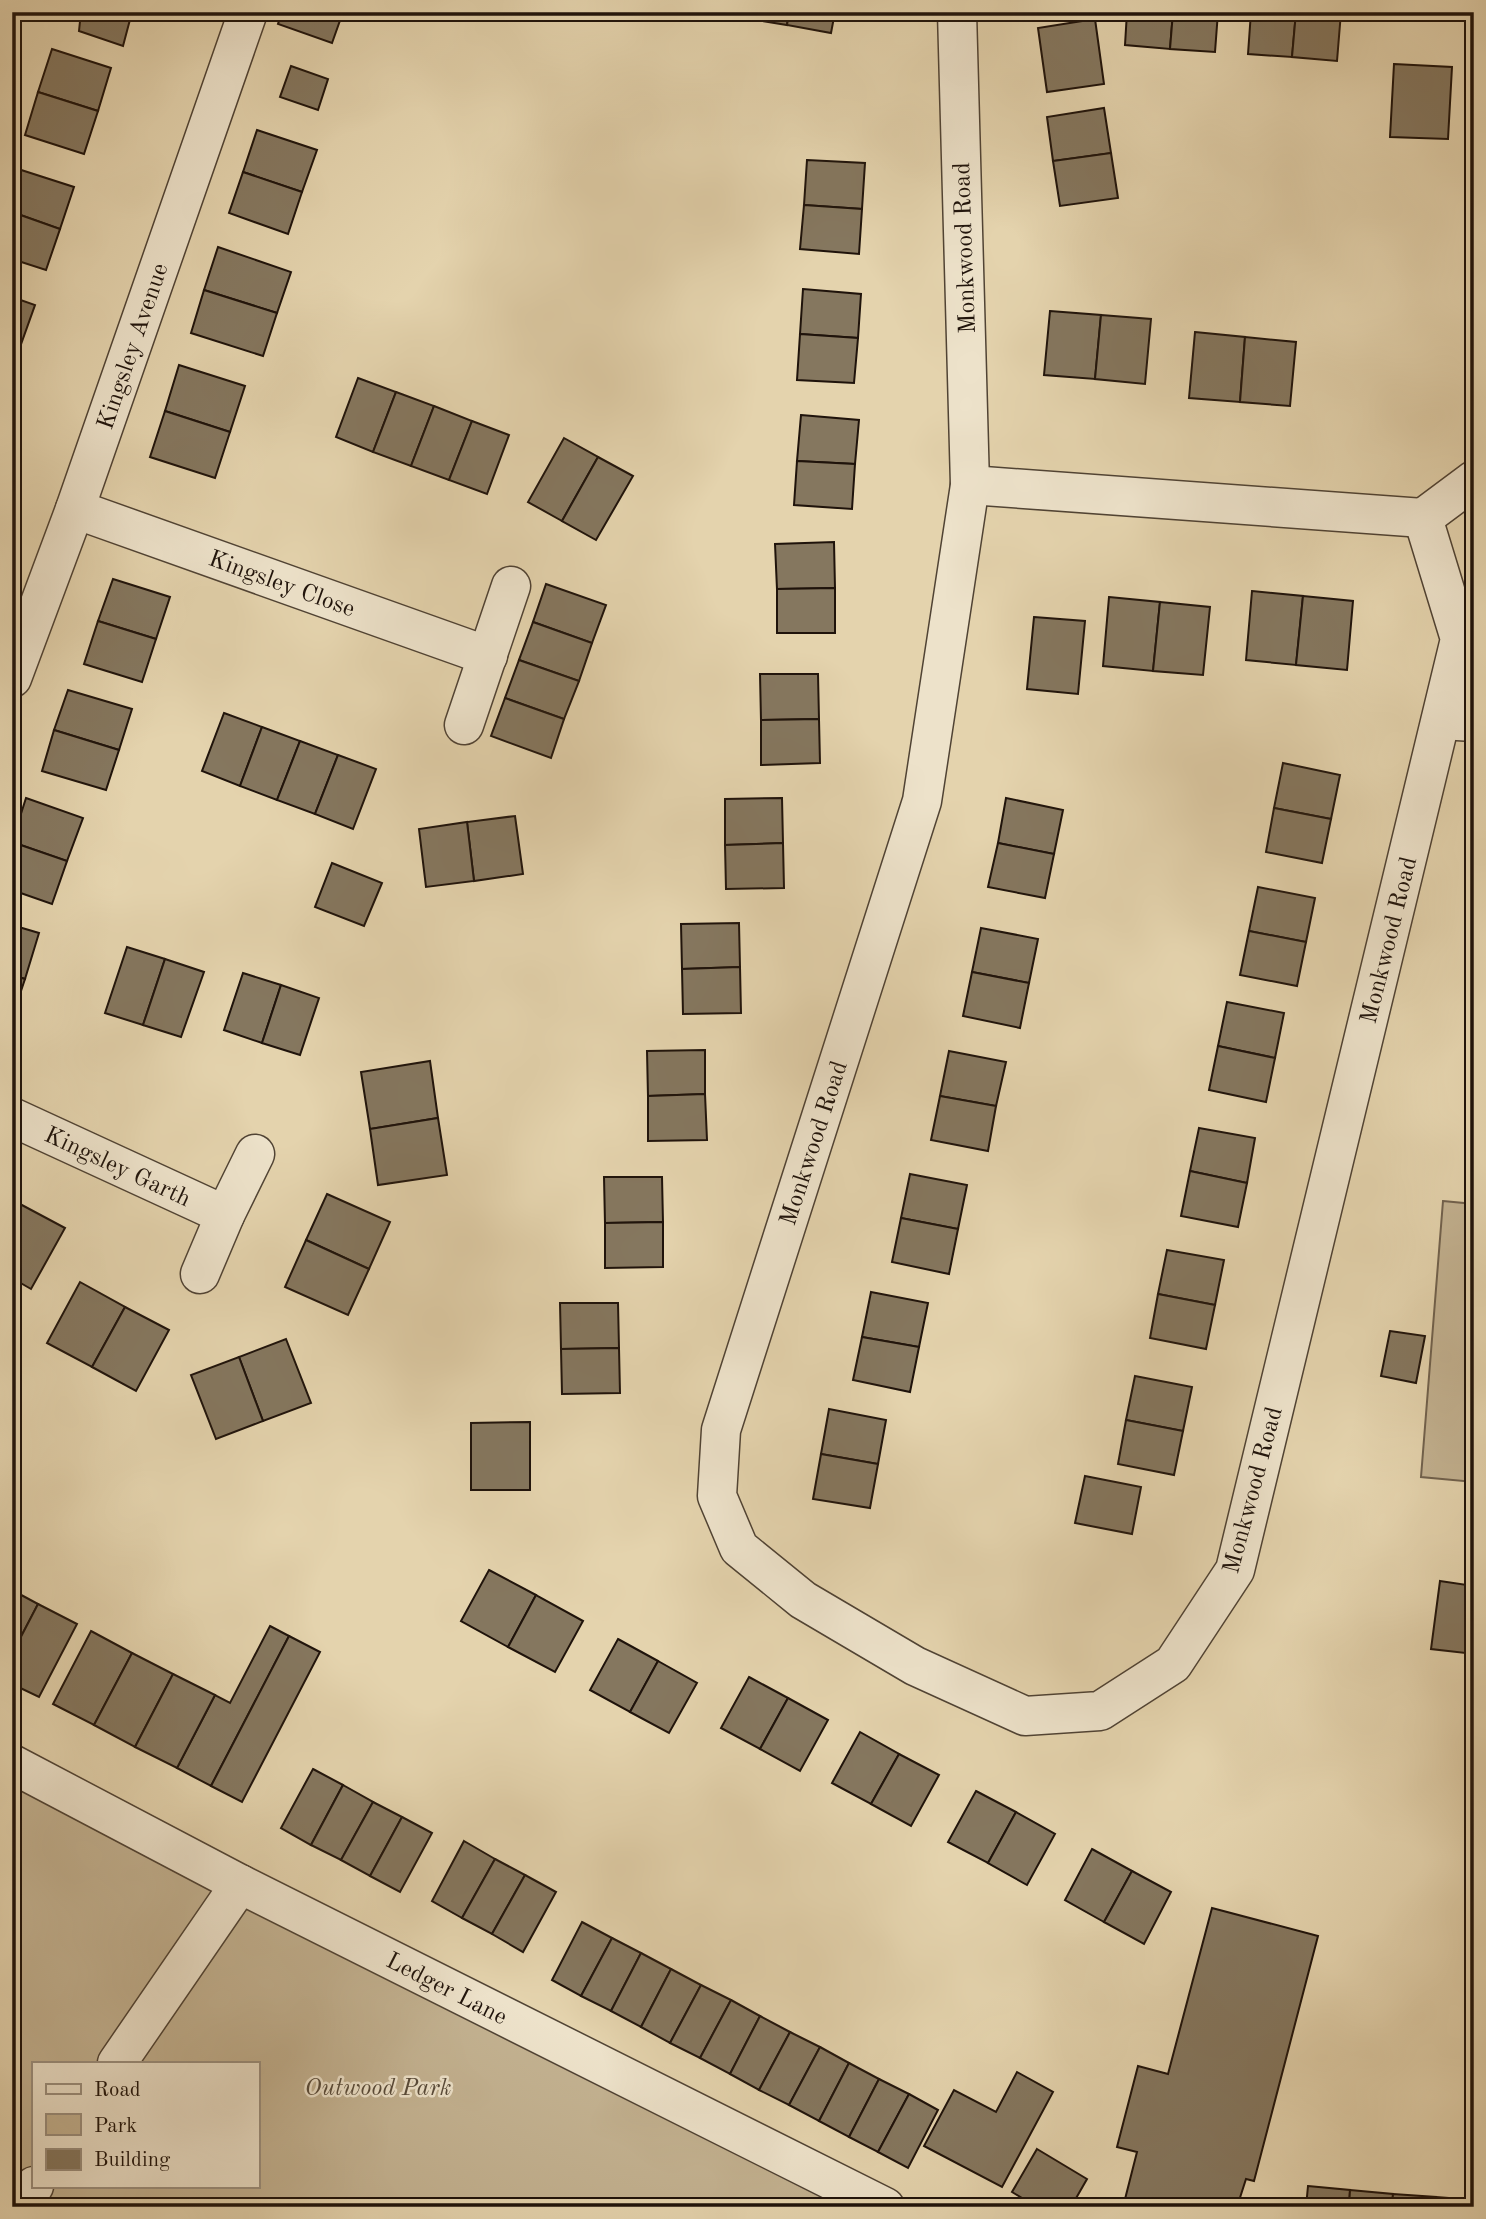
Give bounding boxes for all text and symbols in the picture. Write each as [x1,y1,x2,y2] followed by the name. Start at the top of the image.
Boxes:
[951,162,981,334] street label: Monkwood Road
[94,260,174,433] street label: Kingsley Avenue
[205,547,358,622] street label: Kingsley Close
[1358,854,1422,1027] street label: Monkwood Road
[777,1058,853,1229] street label: Monkwood Road
[40,1123,194,1212] street label: Kingsley Garth
[1220,1405,1288,1576] street label: Monkwood Road
[382,1949,510,2030] street label: Ledger Lane
[32,2062,259,2188] legend
[305,2077,451,2101] park label: Outwood Park
[94,2080,141,2101] text: Road
[94,2116,137,2137] text: Park
[94,2150,171,2171] text: Building

